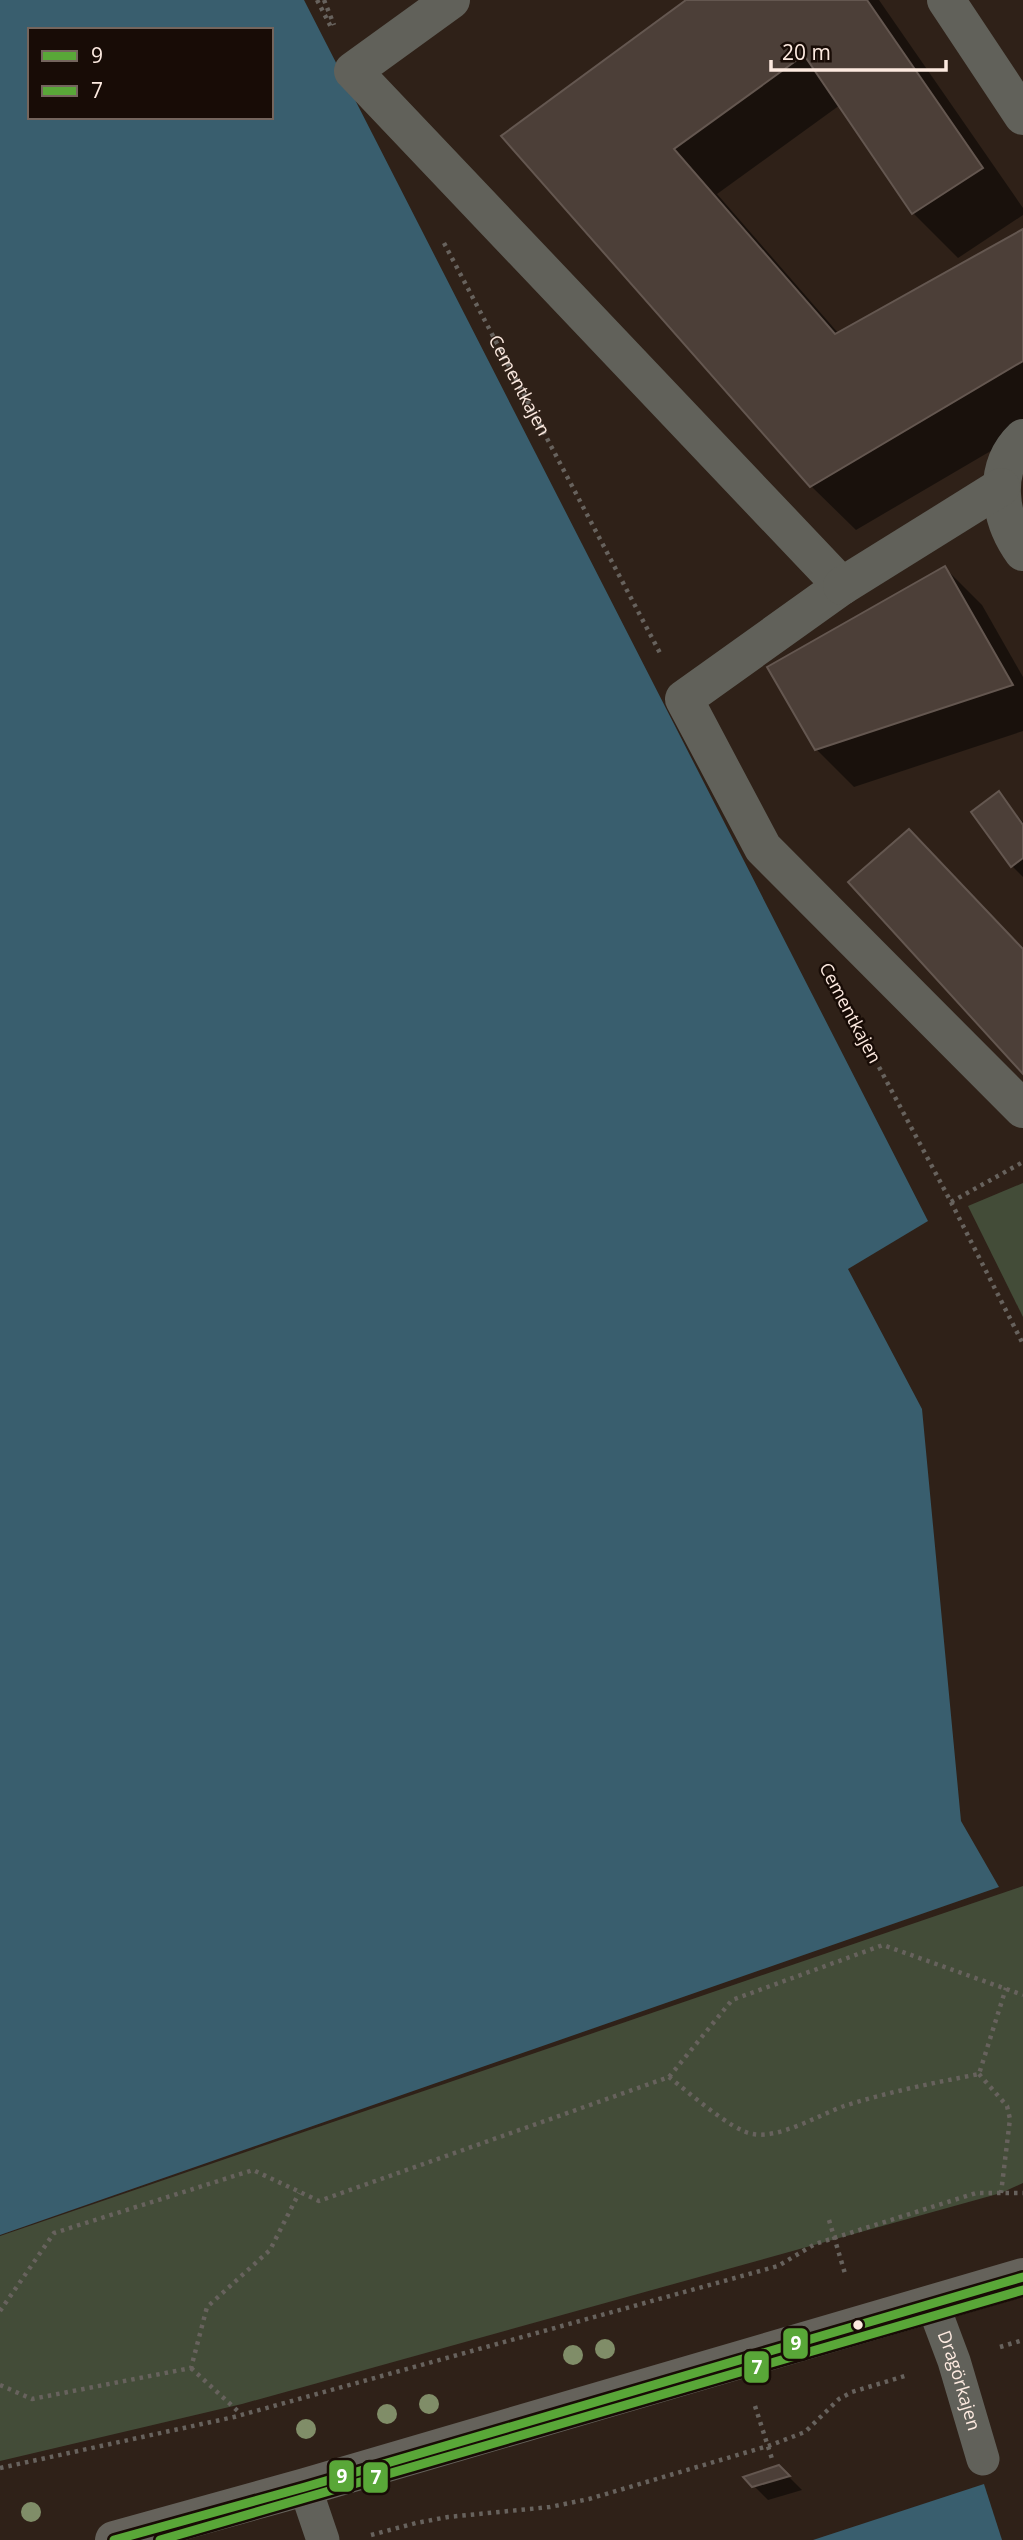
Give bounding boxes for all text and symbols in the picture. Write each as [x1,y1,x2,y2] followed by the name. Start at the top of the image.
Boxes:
[28,28,273,119] legend
[771,28,946,72] scale bar
[782,38,831,66] text: 20 m
[91,41,103,69] text: 9
[91,76,103,104] text: 7
[483,330,556,440] street label: Cementkajen
[814,958,887,1067] street label: Cementkajen
[851,2318,865,2332] unlabelled marker
[782,2327,809,2360] line badge: 9
[933,2327,987,2433] street label: Dragörkajen
[791,2330,802,2356] text: 9
[743,2350,770,2384] line badge: 7
[752,2354,763,2380] text: 7
[328,2459,355,2493] line badge: 9
[362,2461,389,2494] line badge: 7
[337,2463,348,2489] text: 9
[371,2464,382,2490] text: 7

